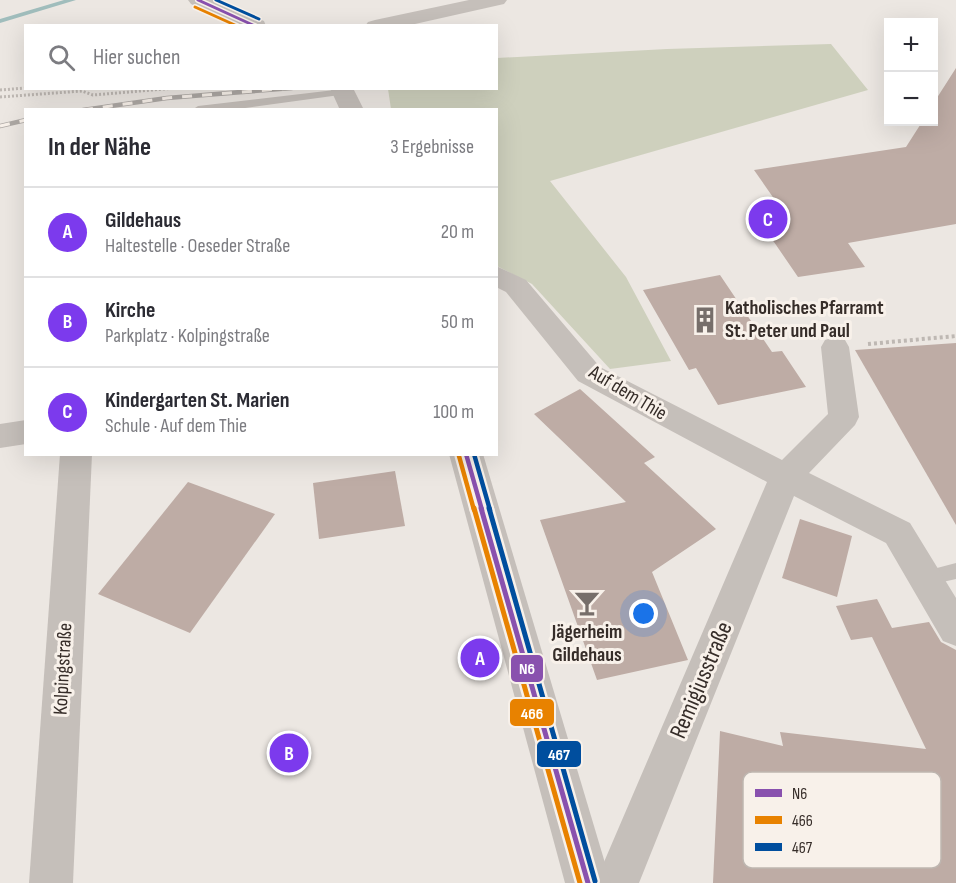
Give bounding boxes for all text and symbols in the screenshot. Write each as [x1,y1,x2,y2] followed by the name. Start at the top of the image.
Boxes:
[884,18,938,126] map controls
[884,18,938,72] button: +
[24,24,498,90] search box
[45,41,78,74] icon: search
[93,44,181,71] text: Hier suchen
[884,72,938,126] button: −
[48,132,151,163] text: In der Nähe
[390,135,474,159] text: 3 Ergebnisse
[748,196,788,242] pin: C
[105,207,181,234] text: Gildehaus
[63,220,72,244] text: A
[441,220,474,244] text: 20 m
[105,234,290,258] text: Haltestelle · Oeseder Straße
[725,296,884,343] place label: Katholisches Pfarramt St. Peter und Paul
[105,297,155,324] text: Kirche
[690,305,720,335] building icon: Katholisches Pfarramt St. Peter und Paul
[63,310,72,334] text: B
[441,310,474,334] text: 50 m
[105,324,270,348] text: Parkplatz · Kolpingstraße
[584,360,671,426] street label: Auf dem Thie
[105,387,290,414] text: Kindergarten St. Marien
[62,400,73,424] text: C
[433,400,474,424] text: 100 m
[105,414,247,438] text: Schule · Auf dem Thie
[572,588,602,618] bar icon: Jägerheim Gildehaus
[629,599,658,628] your location
[663,617,739,743] street label: Remigiusstraße
[551,620,622,667] place label: Jägerheim Gildehaus
[49,622,77,716] street label: Kolpingstraße
[460,636,500,680] pin: A
[510,654,544,683] line badge: N6
[519,660,535,679] text: N6
[509,698,555,727] line badge: 466
[521,705,543,724] text: 466
[270,730,308,776] pin: B
[536,740,582,768] line badge: 467
[548,746,570,765] text: 467
[743,772,941,868] legend
[792,785,807,804] text: N6
[792,812,813,831] text: 466
[792,839,813,858] text: 467

